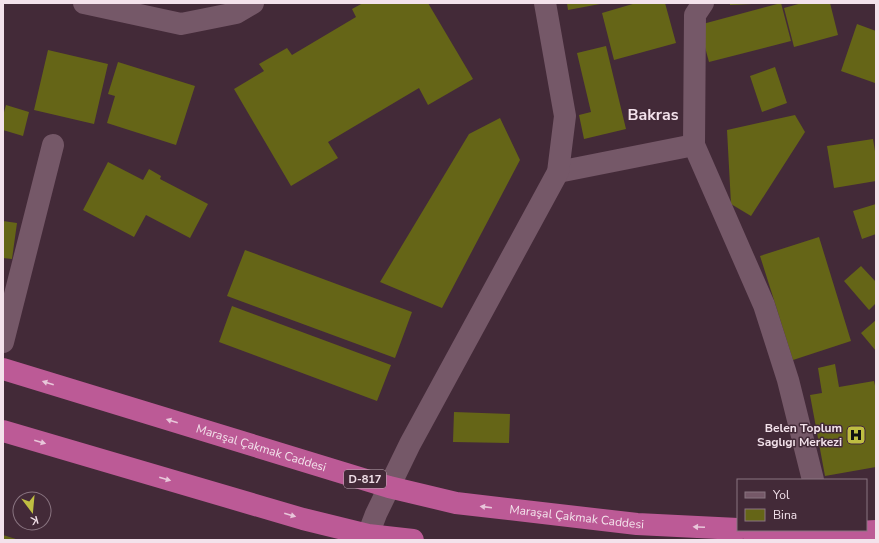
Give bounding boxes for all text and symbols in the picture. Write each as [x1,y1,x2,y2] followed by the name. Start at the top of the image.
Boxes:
[627,104,679,126] district label: Bakras
[42,380,54,386] one-way arrow
[166,417,178,423] one-way arrow
[194,420,328,475] street label: Maraşal Çakmak Caddesi
[757,420,842,450] place label: Belen Toplum Saglıgı Merkezi
[845,424,867,446] hospital icon: Belen Toplum Saglıgı Merkezi
[35,439,47,445] one-way arrow
[344,470,386,488] road number: D-817
[159,476,171,482] one-way arrow
[737,479,867,531] legend
[772,487,790,503] text: Yol
[12,491,52,531] north arrow
[509,501,644,532] street label: Maraşal Çakmak Caddesi
[480,504,492,510] one-way arrow
[773,507,797,523] text: Bina
[28,512,40,529] text: K
[284,512,296,518] one-way arrow
[693,524,705,531] one-way arrow

